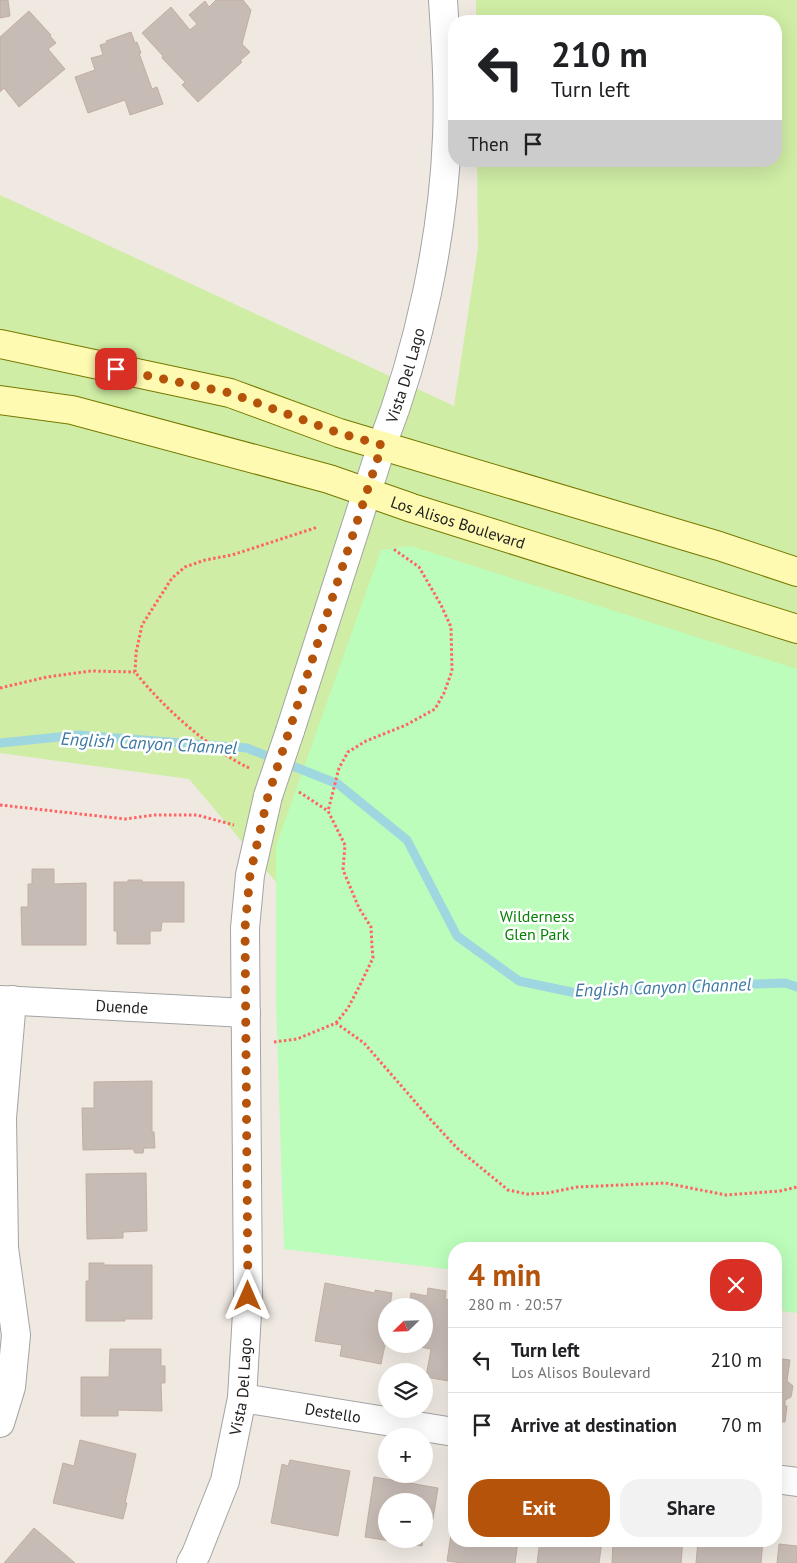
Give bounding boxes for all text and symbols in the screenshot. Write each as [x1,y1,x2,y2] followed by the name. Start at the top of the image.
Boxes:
[551,31,648,77] text: 210 m
[468,35,533,100] icon: left
[551,75,630,103] text: Turn left
[519,130,547,158] icon: arrive
[468,132,509,156] text: Then
[381,326,429,427] street label: Vista Del Lago
[95,348,137,390] pin
[102,355,130,383] icon: arrive
[388,491,528,553] street label: Los Alisos Boulevard
[60,727,238,759] water label: English Canyon Channel
[500,906,575,944] park label: Wilderness Glen Park
[574,972,752,1002] water label: English Canyon Channel
[95,995,149,1018] street label: Duende
[468,1255,541,1294] text: 4 min
[710,1259,762,1311] button: close
[221,1269,273,1321] position arrow
[468,1294,563,1314] text: 280 m · 20:57
[378,1298,432,1352] north arrow
[378,1298,433,1548] map controls
[224,1337,256,1438] street label: Vista Del Lago
[511,1338,580,1362] text: Turn left
[468,1346,496,1374] icon: left
[710,1348,762,1372] text: 210 m
[511,1362,651,1382] text: Los Alisos Boulevard
[378,1363,433,1418] button: layers
[303,1398,362,1427] street label: Destello
[468,1411,496,1439] icon: arrive
[511,1413,677,1437] text: Arrive at destination
[721,1413,762,1437] text: 70 m
[378,1428,433,1483] button: +
[468,1479,610,1537] button: Exit
[620,1479,762,1537] button: Share
[378,1493,433,1548] button: −

